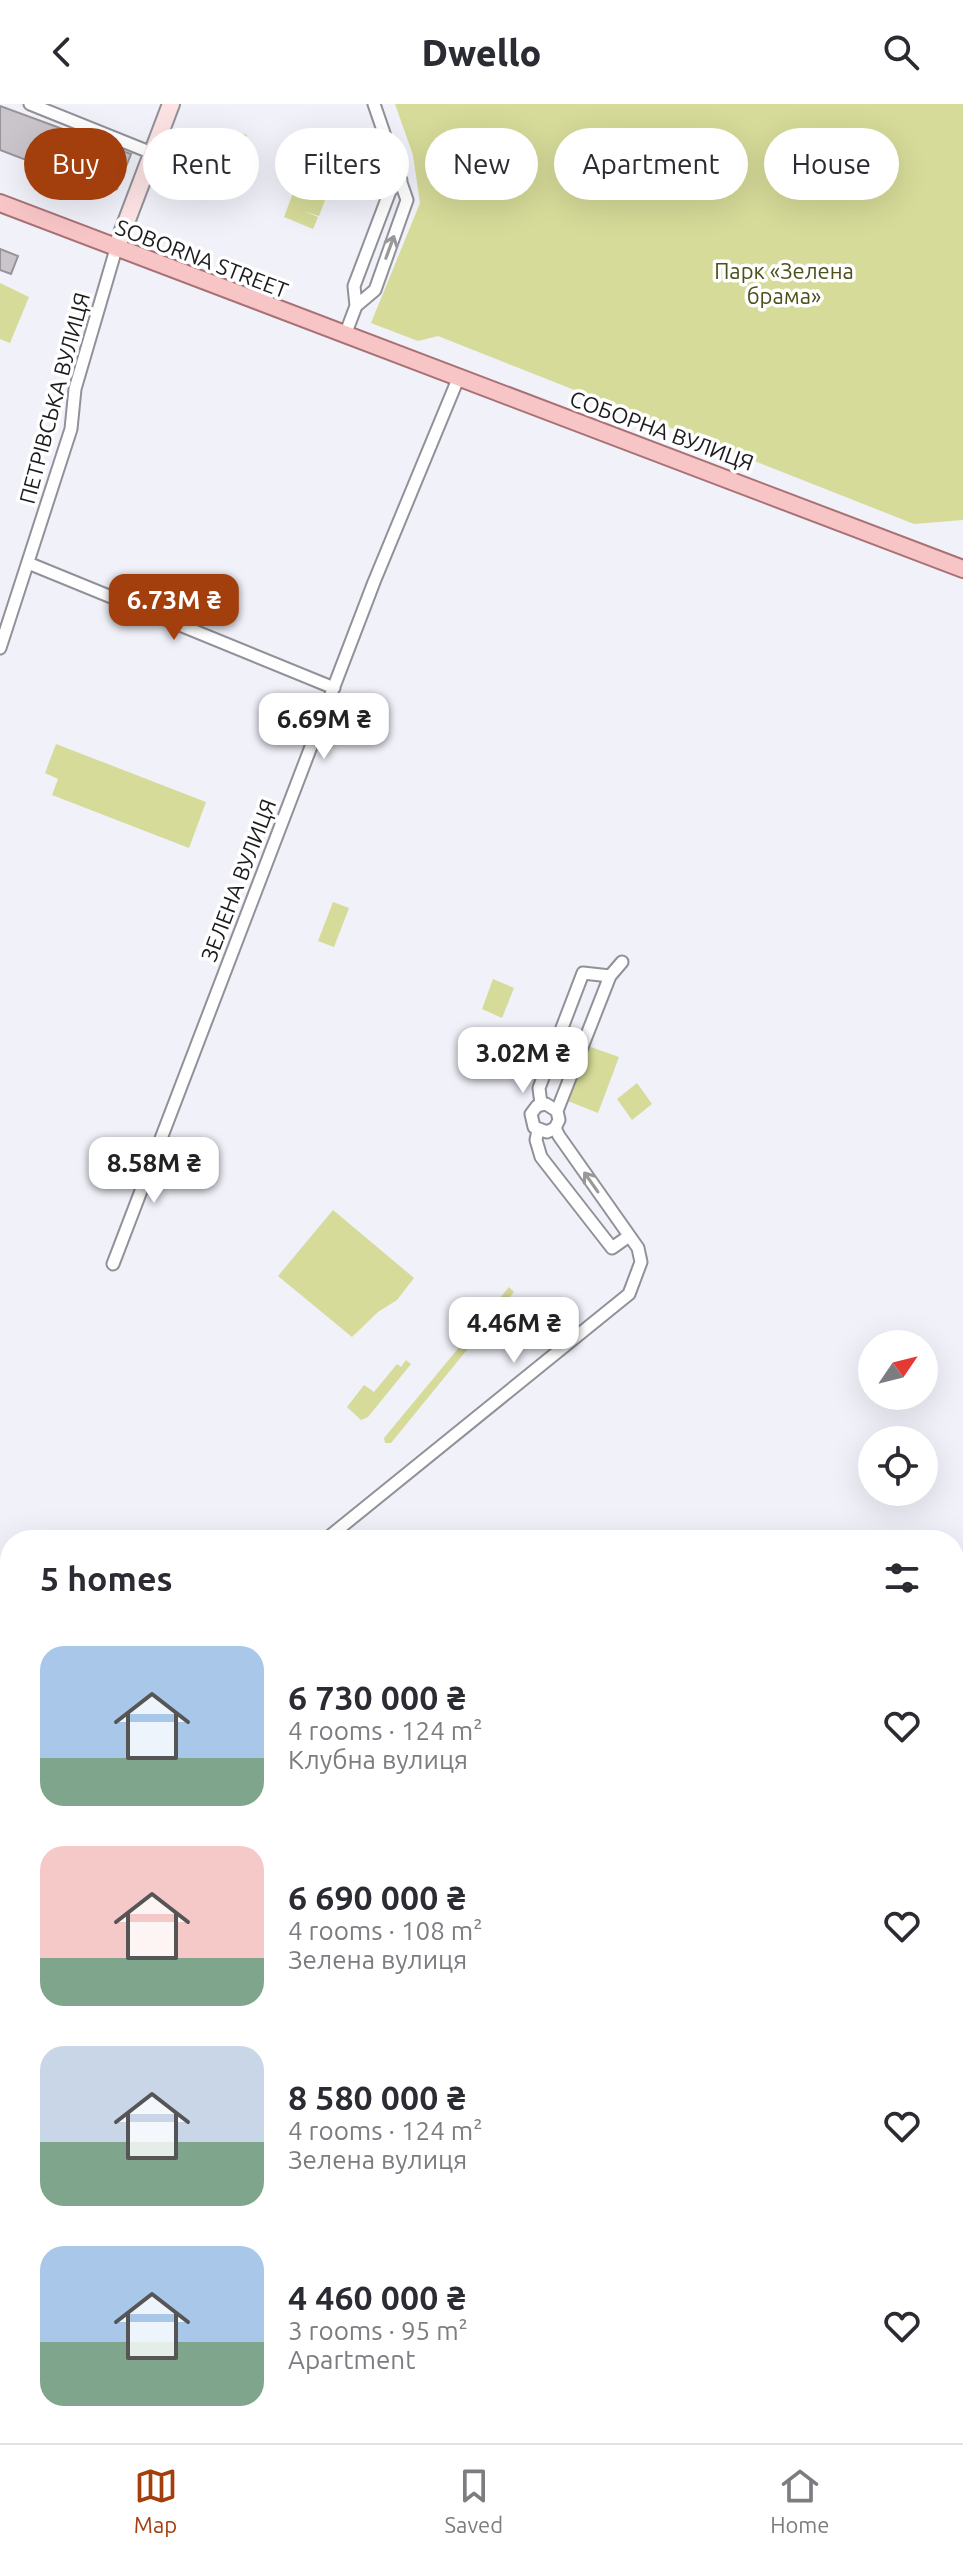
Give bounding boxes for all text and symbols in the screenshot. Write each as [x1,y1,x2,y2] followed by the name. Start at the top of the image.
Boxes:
[40,30,84,74] icon: back
[879,30,923,74] icon: search
[422,32,541,73] text: Dwello
[24,128,127,200] chip: Buy
[143,128,259,200] chip: Rent
[275,128,409,200] chip: Filters
[425,128,538,200] chip: New
[554,128,748,200] chip: Apartment
[764,128,899,200] chip: House
[112,214,292,302] street label: SOBORNA STREET
[384,235,398,260] one-way arrow
[714,258,854,308] park label: Парк «Зелена брама»
[14,290,94,506] street label: ПЕТРІВСЬКА ВУЛИЦЯ
[567,385,757,475] street label: СОБОРНА ВУЛИЦЯ
[100,574,248,642] pin: 6.73M ₴
[127,585,221,614] text: 6.73M ₴
[250,693,398,761] pin: 6.69M ₴
[277,704,371,733] text: 6.69M ₴
[196,795,280,965] street label: ЗЕЛЕНА ВУЛИЦЯ
[449,1027,597,1095] pin: 3.02M ₴
[476,1038,570,1067] text: 3.02M ₴
[80,1137,228,1205] pin: 8.58M ₴
[107,1148,201,1177] text: 8.58M ₴
[583,1172,600,1194] one-way arrow
[440,1297,588,1365] pin: 4.46M ₴
[467,1308,561,1337] text: 4.46M ₴
[858,1330,938,1410] north arrow
[858,1330,938,1506] map controls
[858,1426,938,1506] button: locate
[880,1556,924,1600] icon: filters
[40,1559,173,1597] text: 5 homes
[104,1678,200,1774] icon: home
[288,1678,466,1716] text: 6 730 000 ₴
[880,1704,924,1748] icon: heart
[288,1716,483,1745] text: 4 rooms · 124 m²
[288,1745,468,1774] text: Клубна вулиця
[104,1878,200,1974] icon: home
[288,1878,466,1916] text: 6 690 000 ₴
[880,1904,924,1948] icon: heart
[288,1916,483,1945] text: 4 rooms · 108 m²
[288,1945,467,1974] text: Зелена вулиця
[104,2078,200,2174] icon: home
[288,2078,466,2116] text: 8 580 000 ₴
[880,2104,924,2148] icon: heart
[288,2116,483,2145] text: 4 rooms · 124 m²
[288,2145,467,2174] text: Зелена вулиця
[104,2278,200,2374] icon: home
[288,2278,466,2316] text: 4 460 000 ₴
[880,2304,924,2348] icon: heart
[288,2316,468,2345] text: 3 rooms · 95 m²
[288,2345,415,2374] text: Apartment
[134,2464,178,2537] tab: Map
[445,2464,503,2537] tab: Saved
[770,2464,829,2537] tab: Home

